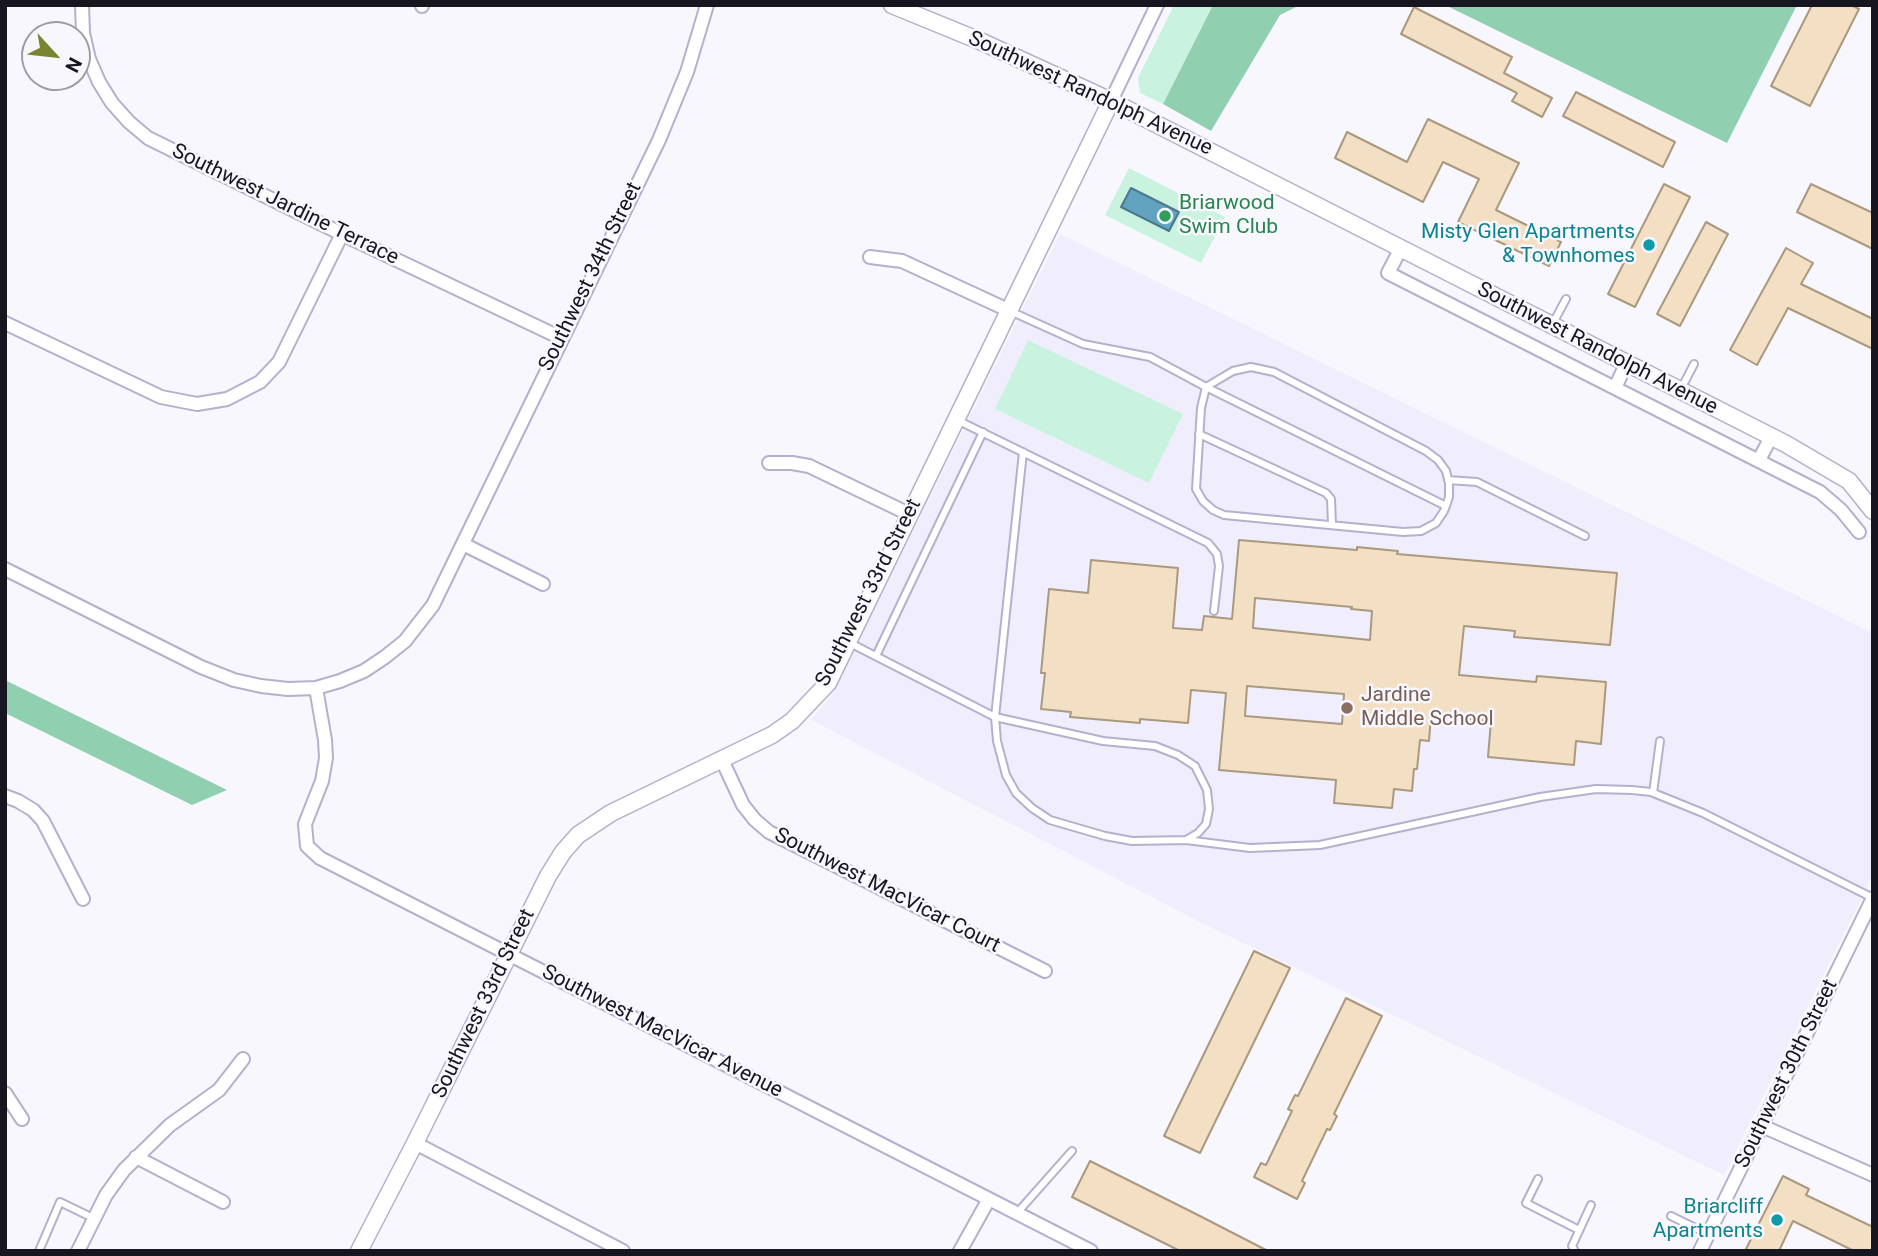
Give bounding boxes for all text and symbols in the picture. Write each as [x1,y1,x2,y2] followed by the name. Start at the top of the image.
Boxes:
[21,21,91,91] north arrow
[964,26,1216,162] street label: Southwest Randolph Avenue
[60,54,87,76] text: N
[168,139,402,271] street label: Southwest Jardine Terrace
[534,178,648,376] street label: Southwest 34th Street
[1179,191,1278,241] place label: Briarwood Swim Club
[1157,208,1173,224] marker: Briarwood Swim Club
[1421,220,1635,270] place label: Misty Glen Apartments & Townhomes
[1641,237,1657,253] marker: Misty Glen Apartments & Townhomes
[1473,277,1721,421] street label: Southwest Randolph Avenue
[811,495,927,691] street label: Southwest 33rd Street
[1361,683,1494,733] place label: Jardine Middle School
[1339,700,1355,716] marker: Jardine Middle School
[770,823,1004,959] street label: Southwest MacVicar Court
[427,905,541,1103] street label: Southwest 33rd Street
[537,960,787,1104] street label: Southwest MacVicar Avenue
[1730,975,1844,1173] street label: Southwest 30th Street
[1653,1195,1763,1245] place label: Briarcliff Apartments
[1769,1212,1785,1228] marker: Briarcliff Apartments

